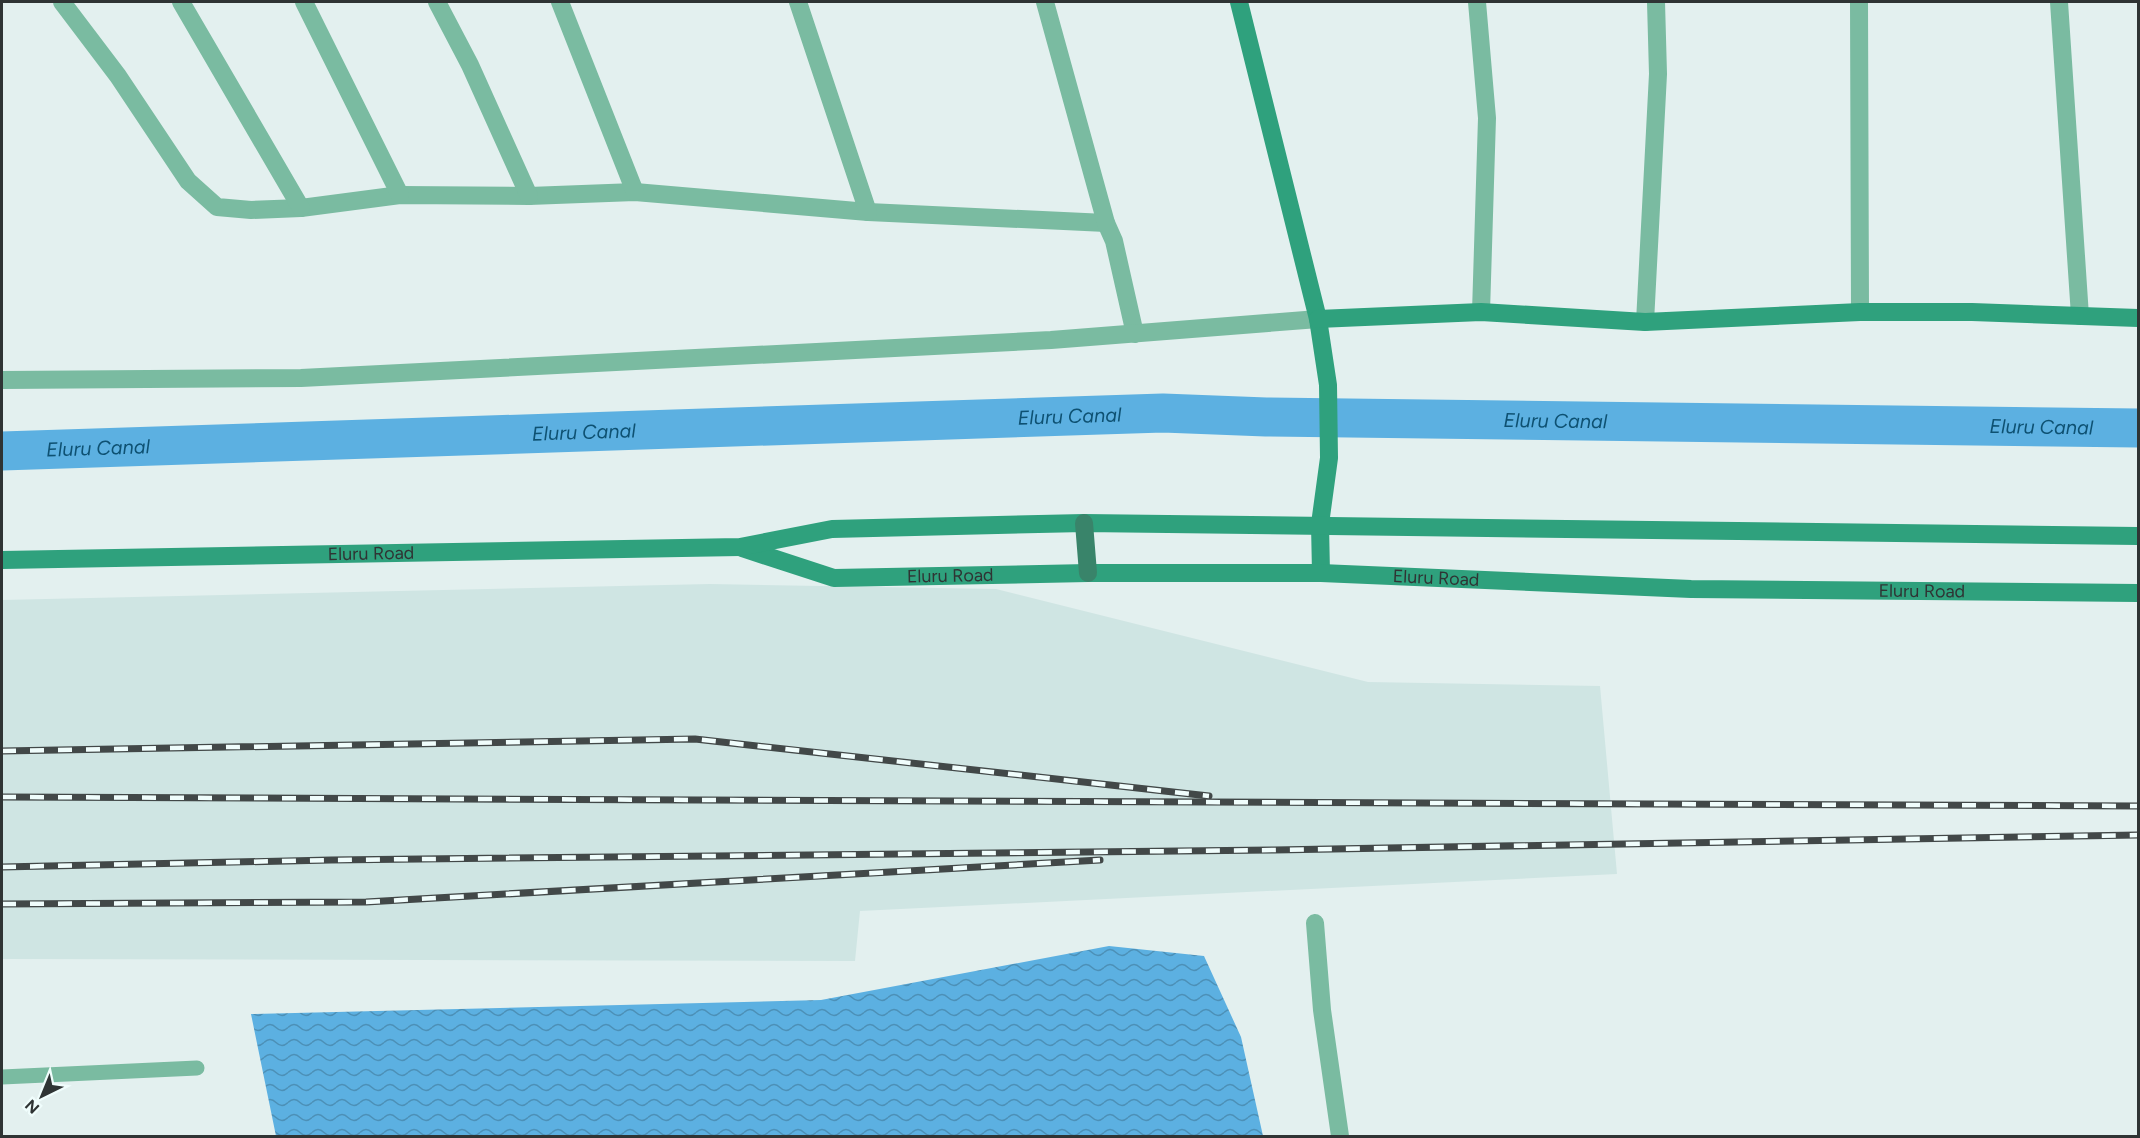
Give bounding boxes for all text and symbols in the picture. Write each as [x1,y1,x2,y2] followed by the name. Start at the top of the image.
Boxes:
[1017,402,1122,430] water label: Eluru Canal
[1503,408,1608,433] water label: Eluru Canal
[1989,414,2094,439] water label: Eluru Canal
[531,418,637,446] water label: Eluru Canal
[46,434,151,462] water label: Eluru Canal
[327,542,415,565] street label: Eluru Road
[907,564,994,588] street label: Eluru Road
[1392,565,1480,591] street label: Eluru Road
[1878,580,1965,602] street label: Eluru Road
[12,1066,72,1126] north arrow
[21,1095,43,1118] text: N

